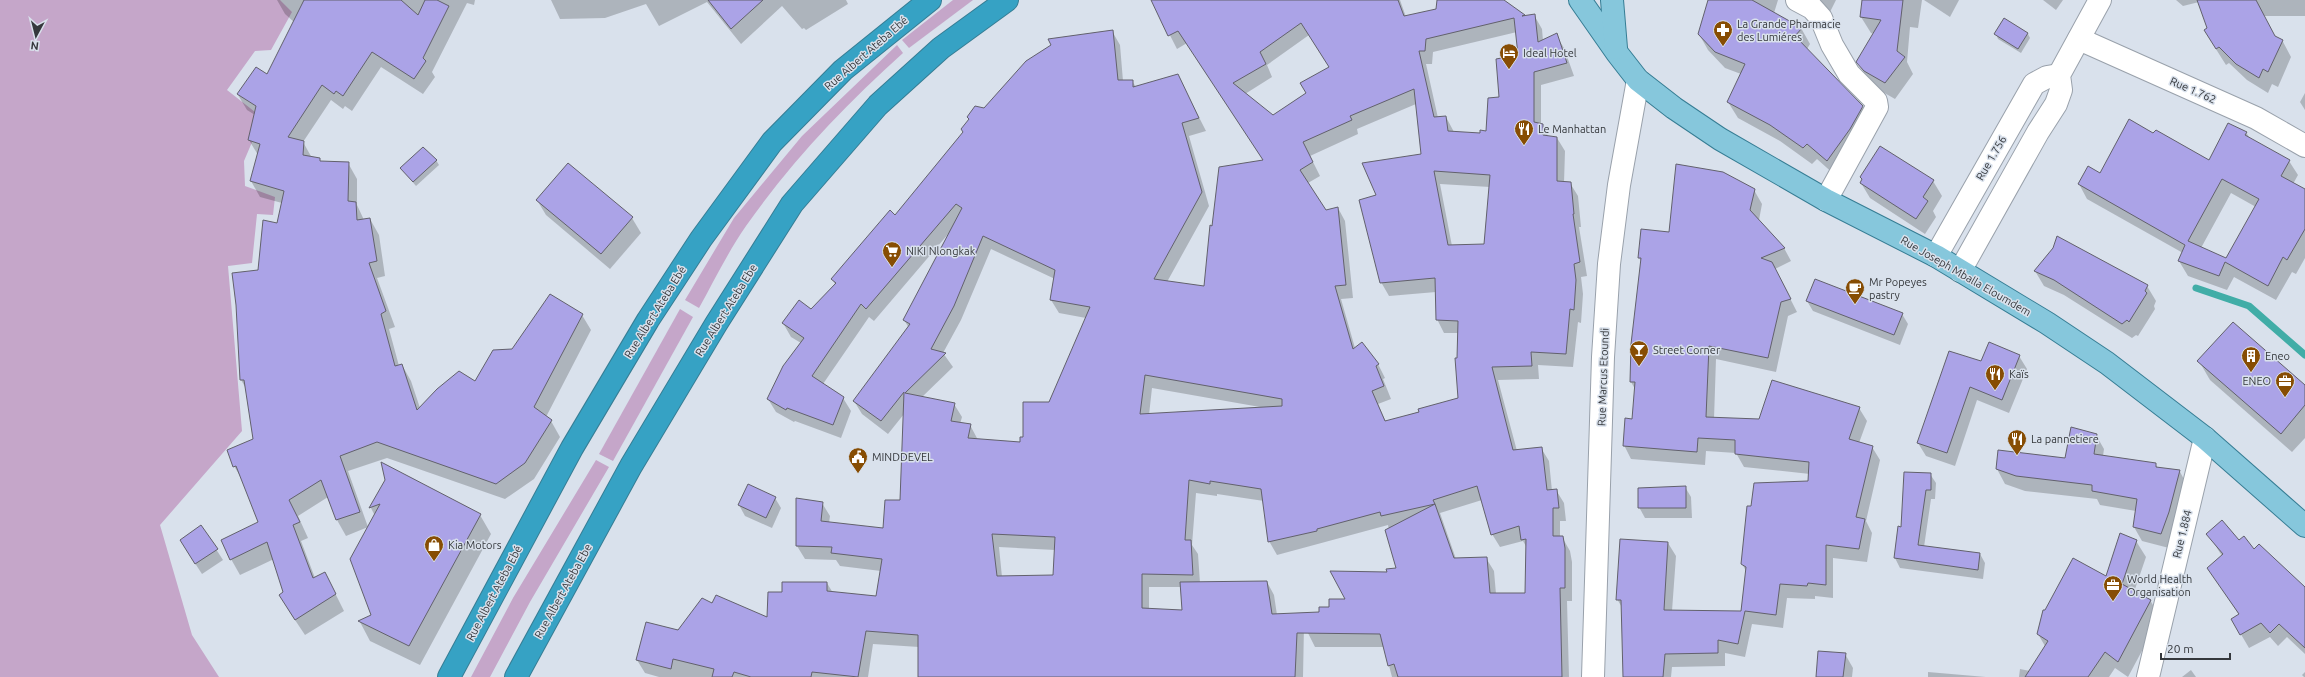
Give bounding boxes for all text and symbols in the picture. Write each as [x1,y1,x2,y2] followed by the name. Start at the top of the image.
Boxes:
[822,14,910,92] street label: Rue Albert Ateba Ebé
[16,16,56,56] north arrow
[1737,18,1841,43] place label: La Grande Pharmacie des Lumiéres
[1712,19,1734,47] pharmacy icon: La Grande Pharmacie des Lumiéres
[30,39,40,52] text: N
[1498,42,1520,70] hotel icon: Ideal Hotel
[1523,47,1577,59] place label: Ideal Hotel
[2168,75,2218,105] street label: Rue 1.762
[1513,118,1535,146] restaurant icon: Le Manhattan
[1538,123,1606,135] place label: Le Manhattan
[1973,134,2009,182] street label: Rue 1.756
[1899,234,2033,318] street label: Rue Joseph Mballa Eloumdem
[881,240,903,268] supermarket icon: NIKI Nlongkak
[906,245,976,257] place label: NIKI Nlongkak
[693,262,759,358] street label: Rue Albert Ateba Ebe
[622,264,688,360] street label: Rue Albert Ateba Ebé
[1869,276,1927,301] place label: Mr Popeyes pastry
[1844,277,1866,305] cafe icon: Mr Popeyes pastry
[1595,328,1611,426] street label: Rue Marcus Etoundi
[1628,339,1650,367] bar icon: Street Corner
[1653,344,1721,356] place label: Street Corner
[2240,345,2262,373] building icon: Eneo
[2265,350,2290,362] place label: Eneo
[1984,363,2006,391] restaurant icon: Kaïs
[2009,368,2029,380] place label: Kaïs
[2274,370,2296,398] office icon: ENEO
[2242,375,2271,387] place label: ENEO
[2006,428,2028,456] restaurant icon: La pannetiere
[2031,433,2099,445] place label: La pannetiere
[847,446,869,474] public building icon: MINDDEVEL
[872,451,933,463] place label: MINDDEVEL
[2170,509,2194,559] street label: Rue 1.884
[423,534,445,562] shop icon: Kia Motors
[448,539,502,551] place label: Kia Motors
[532,542,594,640] street label: Rue Albert Ateba Ebe
[464,543,524,643] street label: Rue Albert Ateba Ebé
[2127,573,2192,598] place label: World Health Organisation
[2102,574,2124,602] office icon: World Health Organisation
[2161,635,2230,661] scale bar
[2167,642,2194,655] text: 20 m

